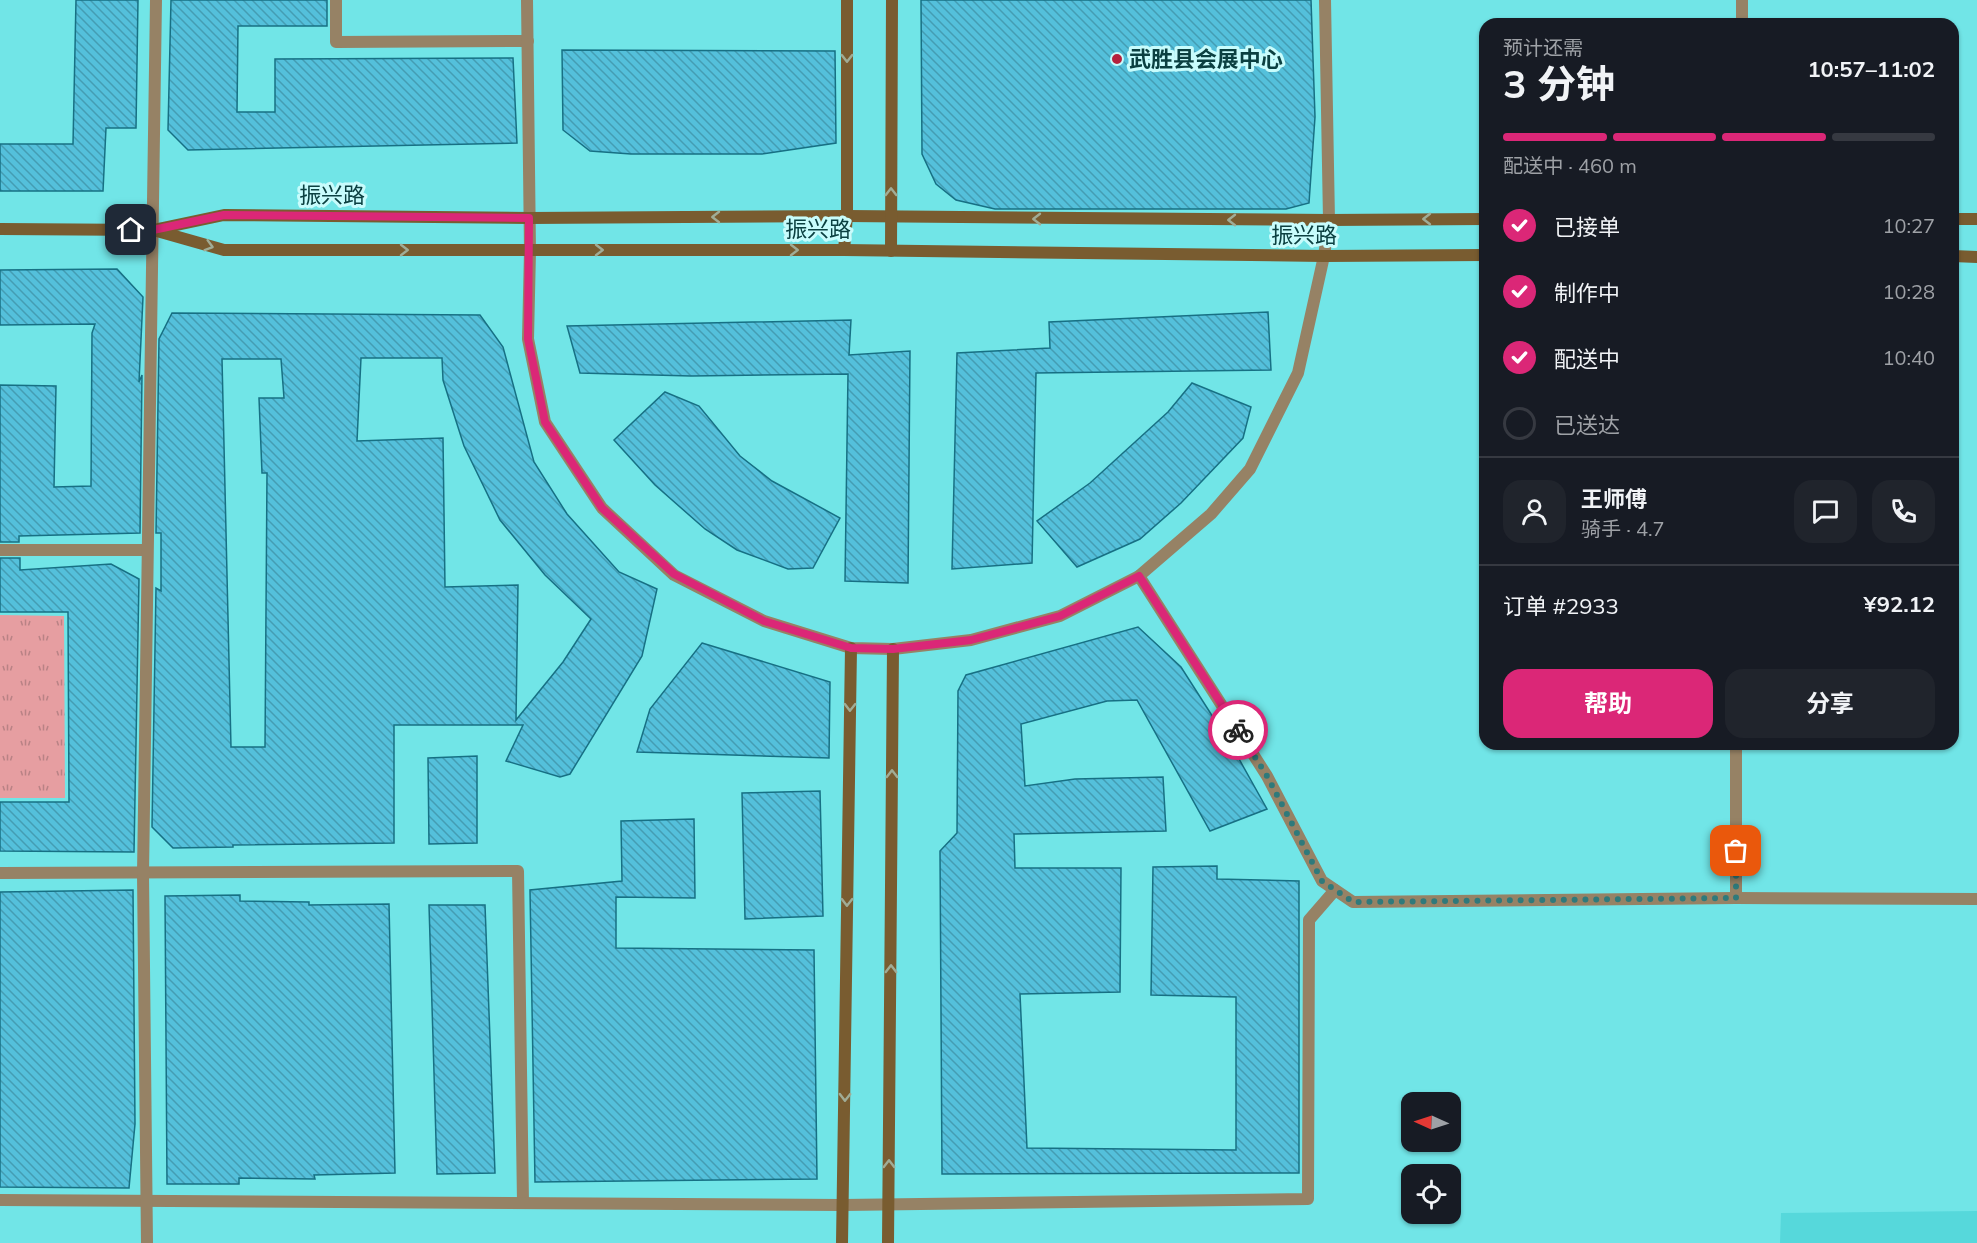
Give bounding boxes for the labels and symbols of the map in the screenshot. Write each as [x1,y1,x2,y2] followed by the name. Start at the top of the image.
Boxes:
[1129,45,1283,73] place label: 武胜县会展中心
[1110,52,1124,66] marker: 武胜县会展中心
[841,54,853,63] one-way arrow
[299,181,365,209] street label: 振兴路
[885,188,897,197] one-way arrow
[105,204,156,255] pin
[711,211,720,223] one-way arrow
[1032,212,1041,225] one-way arrow
[1422,213,1431,225] one-way arrow
[1227,214,1236,226] one-way arrow
[785,215,851,243] street label: 振兴路
[1271,221,1337,249] street label: 振兴路
[203,239,214,251] one-way arrow
[399,244,408,256] one-way arrow
[594,244,603,256] one-way arrow
[789,244,798,256] one-way arrow
[1208,700,1268,760] courier
[844,702,856,711] one-way arrow
[886,769,899,778] one-way arrow
[1710,825,1761,876] pin
[841,897,853,906] one-way arrow
[885,964,897,973] one-way arrow
[838,1092,851,1101] one-way arrow
[1401,1092,1461,1152] north arrow
[883,1159,895,1168] one-way arrow

